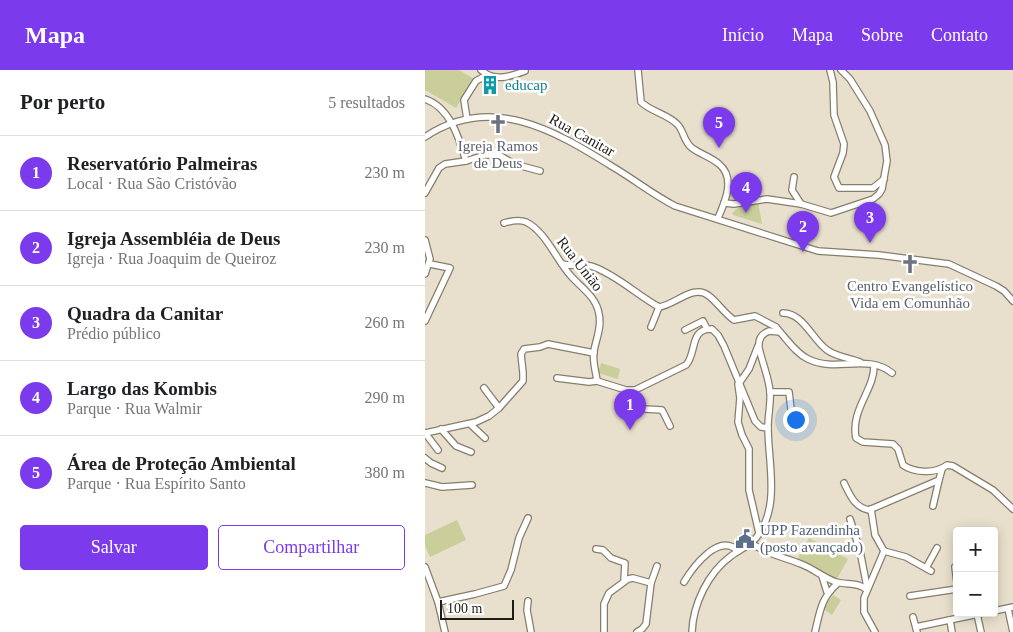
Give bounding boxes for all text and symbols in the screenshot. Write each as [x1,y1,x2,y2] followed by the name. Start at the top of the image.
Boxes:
[25,22,85,48] text: Mapa
[722,25,764,45] text: Início
[792,25,833,45] text: Mapa
[861,25,903,45] text: Sobre
[931,25,988,45] text: Contato
[479,74,501,96] building icon: educap
[505,77,547,93] place label: educap
[20,90,105,114] text: Por perto
[328,94,405,111] text: 5 resultados
[703,107,735,148] pin: 5
[547,111,617,159] street label: Rua Canitar
[487,113,509,135] church icon: Igreja Ramos de Deus
[458,138,538,171] place label: Igreja Ramos de Deus
[67,153,257,174] text: Reservatório Palmeiras
[32,164,40,181] text: 1
[365,164,405,181] text: 230 m
[730,172,762,213] pin: 4
[67,175,237,192] text: Local · Rua São Cristóvão
[854,202,886,243] pin: 3
[787,211,819,252] pin: 2
[67,228,280,249] text: Igreja Assembléia de Deus
[554,234,606,294] street label: Rua União
[32,239,40,256] text: 2
[365,239,405,256] text: 230 m
[67,250,276,267] text: Igreja · Rua Joaquim de Queiroz
[899,253,921,275] church icon: Centro Evangelístico Vida em Comunhão
[847,278,973,311] place label: Centro Evangelístico Vida em Comunhão
[67,303,223,324] text: Quadra da Canitar
[32,314,40,331] text: 3
[365,314,405,331] text: 260 m
[67,325,161,342] text: Prédio público
[67,378,217,399] text: Largo das Kombis
[32,389,40,406] text: 4
[365,389,405,406] text: 290 m
[614,389,646,430] pin: 1
[67,400,202,417] text: Parque · Rua Walmir
[783,407,809,433] your location
[67,453,296,474] text: Área de Proteção Ambiental
[32,464,40,481] text: 5
[365,464,405,481] text: 380 m
[67,475,246,492] text: Parque · Rua Espírito Santo
[760,522,863,556] place label: UPP Fazendinha (posto avançado)
[20,525,208,570] button: Salvar
[218,525,405,570] button: Compartilhar
[953,527,998,617] map controls
[953,527,998,572] button: +
[734,528,756,550] public building icon: UPP Fazendinha (posto avançado)
[953,572,998,617] button: −
[440,597,514,620] scale bar
[447,601,482,616] text: 100 m

